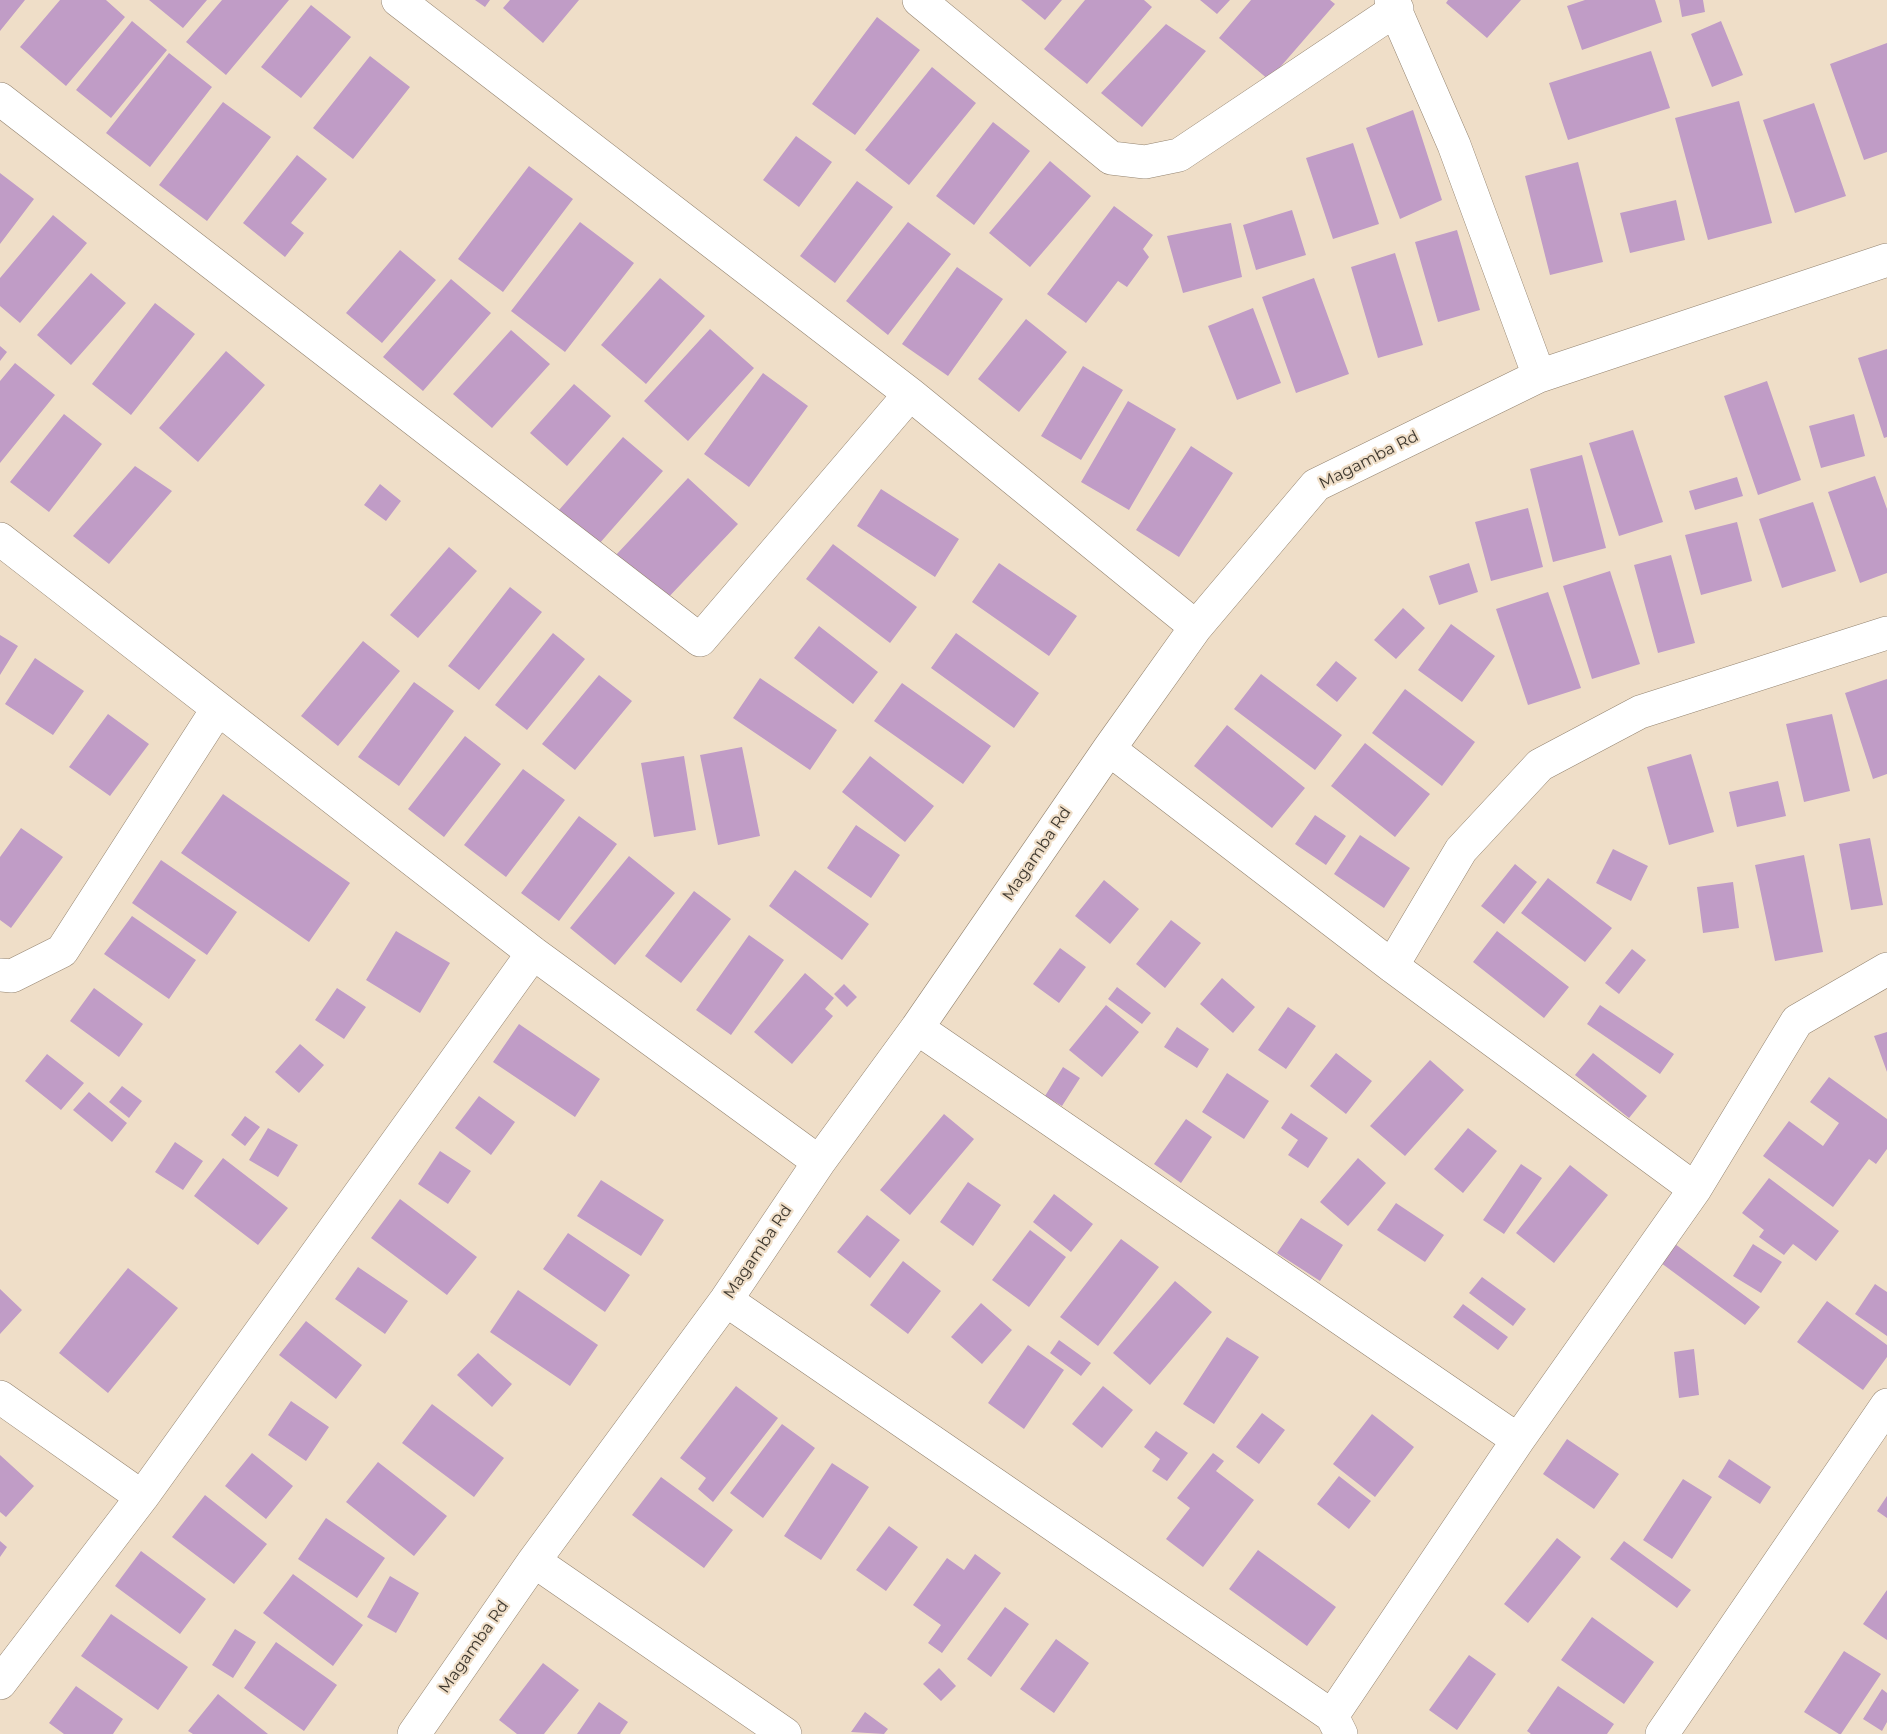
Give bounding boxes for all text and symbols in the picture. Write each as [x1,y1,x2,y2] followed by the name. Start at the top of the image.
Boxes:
[1316,427,1422,493] street label: Magamba Rd
[999,803,1075,905] street label: Magamba Rd
[720,1201,796,1303] street label: Magamba Rd
[435,1597,513,1697] street label: Magamba Rd

